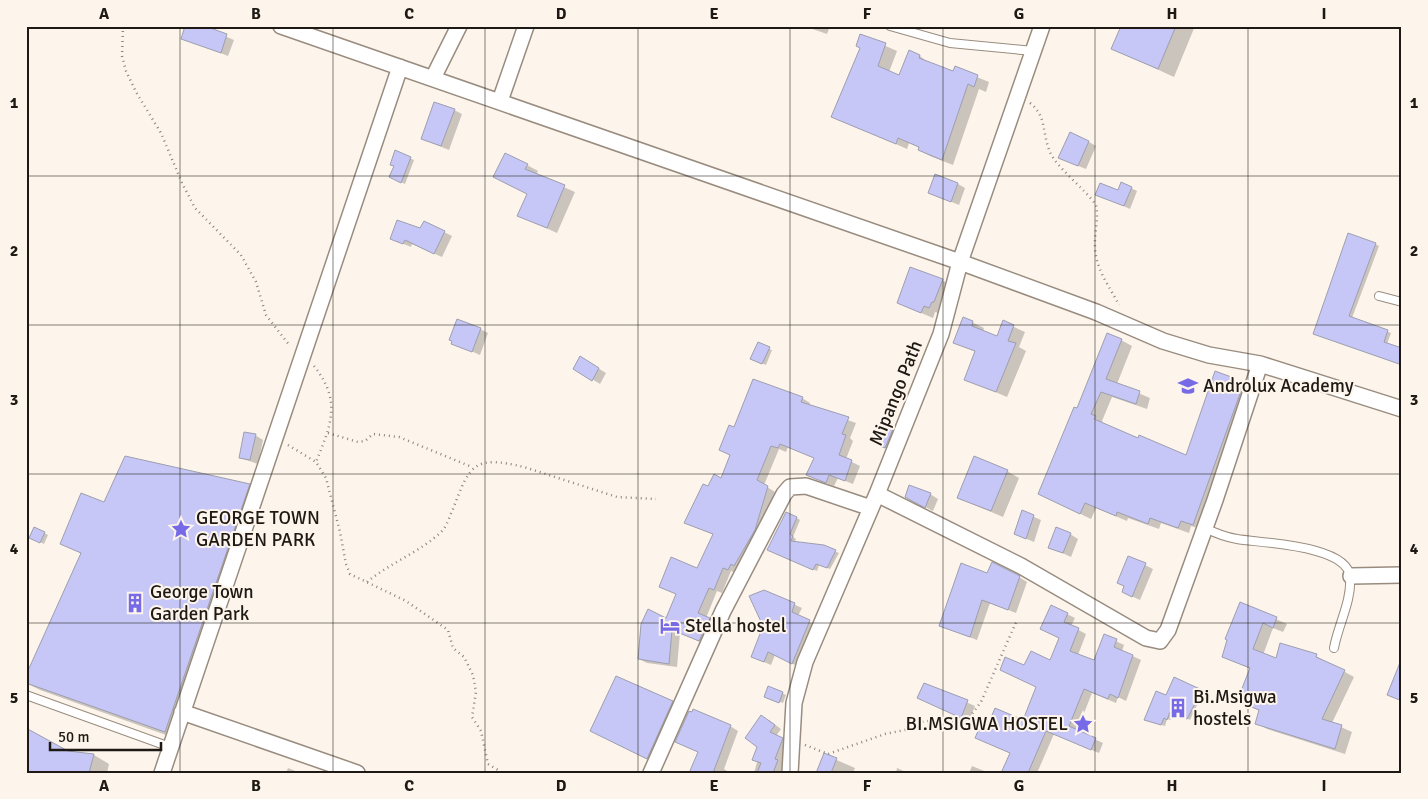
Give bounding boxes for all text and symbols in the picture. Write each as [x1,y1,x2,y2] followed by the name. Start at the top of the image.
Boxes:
[99,4,110,24] text: A
[251,4,261,24] text: B
[404,4,414,24] text: C
[556,4,567,24] text: D
[709,4,719,24] text: E
[863,4,872,24] text: F
[1014,4,1024,24] text: G
[1167,4,1177,24] text: H
[1321,4,1327,24] text: I
[10,93,19,113] text: 1
[1410,93,1419,113] text: 1
[10,241,18,261] text: 2
[1410,241,1418,261] text: 2
[864,337,928,449] street label: Mipango Path
[1203,374,1354,398] place label: Androlux Academy
[1177,375,1199,397] school or university icon: Androlux Academy
[10,390,18,410] text: 3
[1410,390,1418,410] text: 3
[196,506,320,552] place label: GEORGE TOWN GARDEN PARK
[170,518,192,540] place icon: GEORGE TOWN GARDEN PARK
[10,539,19,559] text: 4
[1410,539,1419,559] text: 4
[150,580,254,626] place label: George Town Garden Park
[124,592,146,614] building icon: George Town Garden Park
[685,614,786,638] place label: Stella hostel
[659,615,681,637] hotel icon: Stella hostel
[1193,685,1277,731] place label: Bi.Msigwa hostels
[10,688,18,708] text: 5
[1410,688,1418,708] text: 5
[1167,697,1189,719] building icon: Bi.Msigwa hostels
[906,712,1068,736] place label: BI.MSIGWA HOSTEL
[1072,713,1094,735] place icon: BI.MSIGWA HOSTEL
[50,719,161,751] scale bar
[58,728,89,746] text: 50 m
[99,776,110,796] text: A
[251,776,261,796] text: B
[404,776,414,796] text: C
[556,776,567,796] text: D
[709,776,719,796] text: E
[863,776,872,796] text: F
[1014,776,1024,796] text: G
[1167,776,1177,796] text: H
[1321,776,1327,796] text: I

